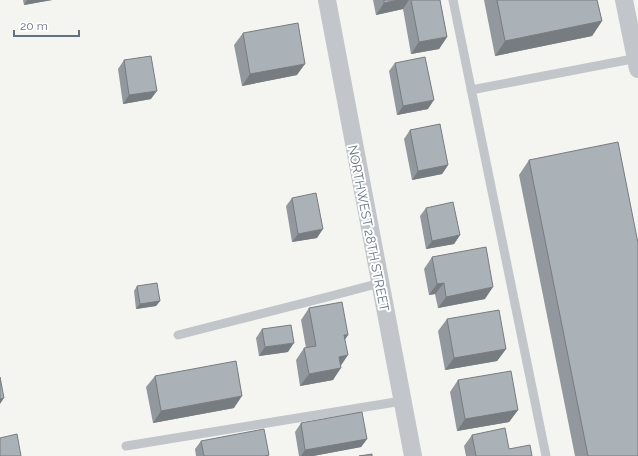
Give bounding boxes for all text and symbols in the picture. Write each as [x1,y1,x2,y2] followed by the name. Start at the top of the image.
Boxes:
[14,12,79,38] scale bar
[20,19,48,33] text: 20 m
[345,144,392,313] street label: NORTHWEST 28TH STREET

